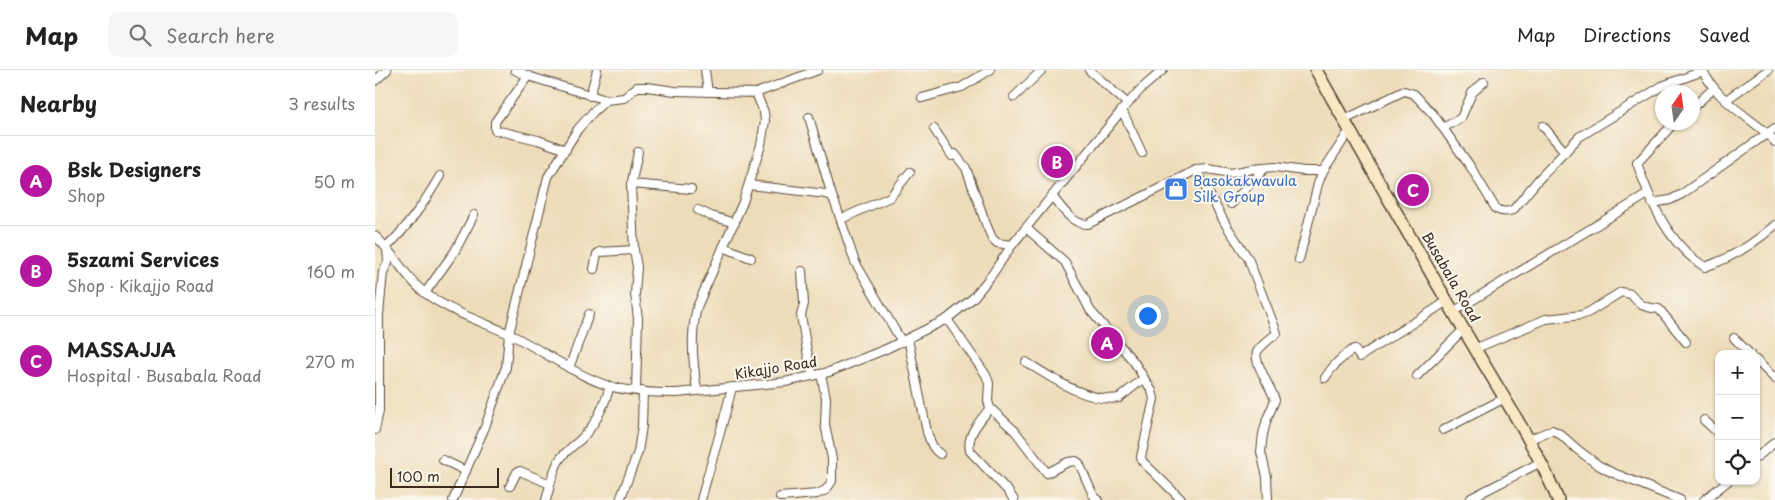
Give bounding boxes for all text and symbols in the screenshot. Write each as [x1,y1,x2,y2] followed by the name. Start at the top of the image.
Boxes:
[108,12,458,57] search box
[25,17,78,53] text: Map
[126,21,154,49] icon: search
[166,21,275,49] text: Search here
[1517,21,1555,48] text: Map
[1583,21,1671,48] text: Directions
[1699,21,1750,48] text: Saved
[1655,85,1700,130] north arrow
[20,87,97,119] text: Nearby
[288,91,355,115] text: 3 results
[1041,143,1073,181] pin: B
[67,155,201,183] text: Bsk Designers
[30,169,42,193] text: A
[314,169,355,193] text: 50 m
[1193,170,1297,207] place label: Basokakwavula Silk Group
[1397,171,1429,209] pin: C
[1163,176,1189,202] shop icon: Basokakwavula Silk Group
[67,183,105,207] text: Shop
[1417,228,1486,326] street label: Busabala Road
[67,245,219,273] text: 5szami Services
[31,259,41,283] text: B
[307,259,355,283] text: 160 m
[67,273,214,297] text: Shop · Kikajjo Road
[1135,303,1161,329] your location
[1091,324,1123,362] pin: A
[67,335,176,363] text: MASSAJJA
[30,349,42,373] text: C
[305,349,355,373] text: 270 m
[1715,350,1760,485] map controls
[1715,350,1760,395] button: +
[733,351,819,384] street label: Kikajjo Road
[67,363,262,387] text: Hospital · Busabala Road
[1715,395,1760,440] button: −
[1715,440,1760,485] button: locate
[390,465,499,488] scale bar
[397,466,440,487] text: 100 m

